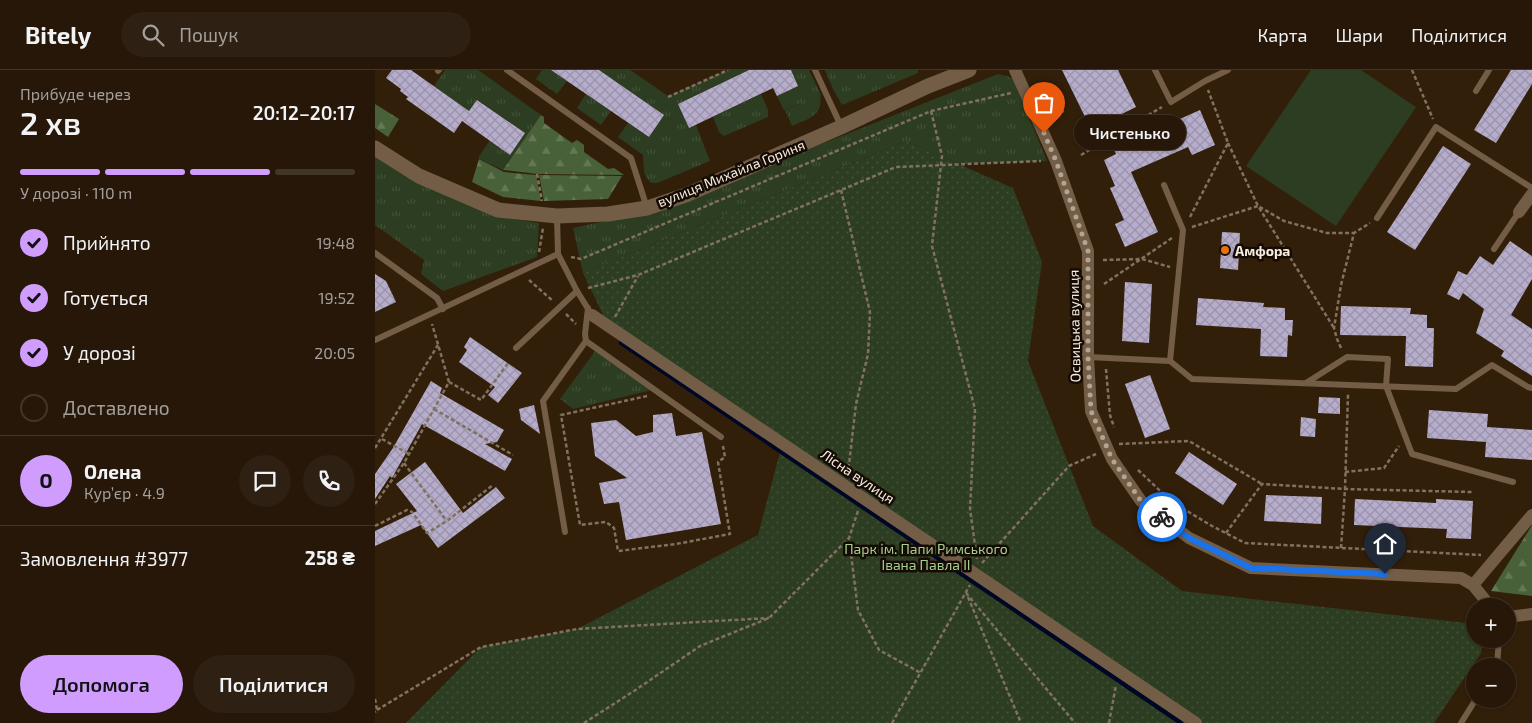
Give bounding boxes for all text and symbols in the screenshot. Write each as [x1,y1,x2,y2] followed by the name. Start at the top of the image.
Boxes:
[121,12,471,57] search box
[25,20,91,49] text: Bitely
[139,21,167,49] icon: search
[179,23,238,46] text: Пошук
[1257,24,1307,46] text: Карта
[1335,24,1383,46] text: Шари
[1411,24,1507,46] text: Поділитися
[1023,82,1065,133] pin
[20,84,131,103] text: Прибуде через
[1030,89,1058,117] icon: bag
[253,101,355,124] text: 20:12–20:17
[20,103,81,141] text: 2 хв
[1074,116,1187,150] callout: Чистенько
[1090,123,1170,142] text: Чистенько
[655,136,807,210] street label: вулиця Михайла Гориня
[20,183,132,202] text: У дорозі · 110 m
[20,229,48,257] icon: check
[63,231,150,254] text: Прийнято
[316,233,355,252] text: 19:48
[1235,242,1290,259] place label: Амфора
[1219,244,1231,256] marker: Амфора
[1065,270,1083,382] street label: Освицька вулиця
[20,284,48,312] icon: check
[63,286,148,309] text: Готується
[318,288,355,307] text: 19:52
[20,339,48,367] icon: check
[63,341,136,364] text: У дорозі
[314,343,355,362] text: 20:05
[63,396,170,419] text: Доставлено
[818,445,898,507] street label: Лісна вулиця
[239,455,291,507] button: chat
[303,455,355,507] button: phone
[84,460,141,483] text: Олена
[39,469,53,492] text: О
[84,483,165,502] text: Кур’єр · 4.9
[1137,492,1187,542] courier
[1148,503,1176,531] icon: bike
[1364,523,1406,574] pin
[1371,530,1399,558] icon: home
[844,540,1008,573] park label: Парк ім. Папи Римського Івана Павла ІІ
[305,546,355,569] text: 258 ₴
[20,547,188,570] text: Замовлення #3977
[1466,598,1516,708] map controls
[1466,598,1516,648] button: +
[20,655,183,713] button: Допомога
[193,655,355,713] button: Поділитися
[1466,658,1516,708] button: −

